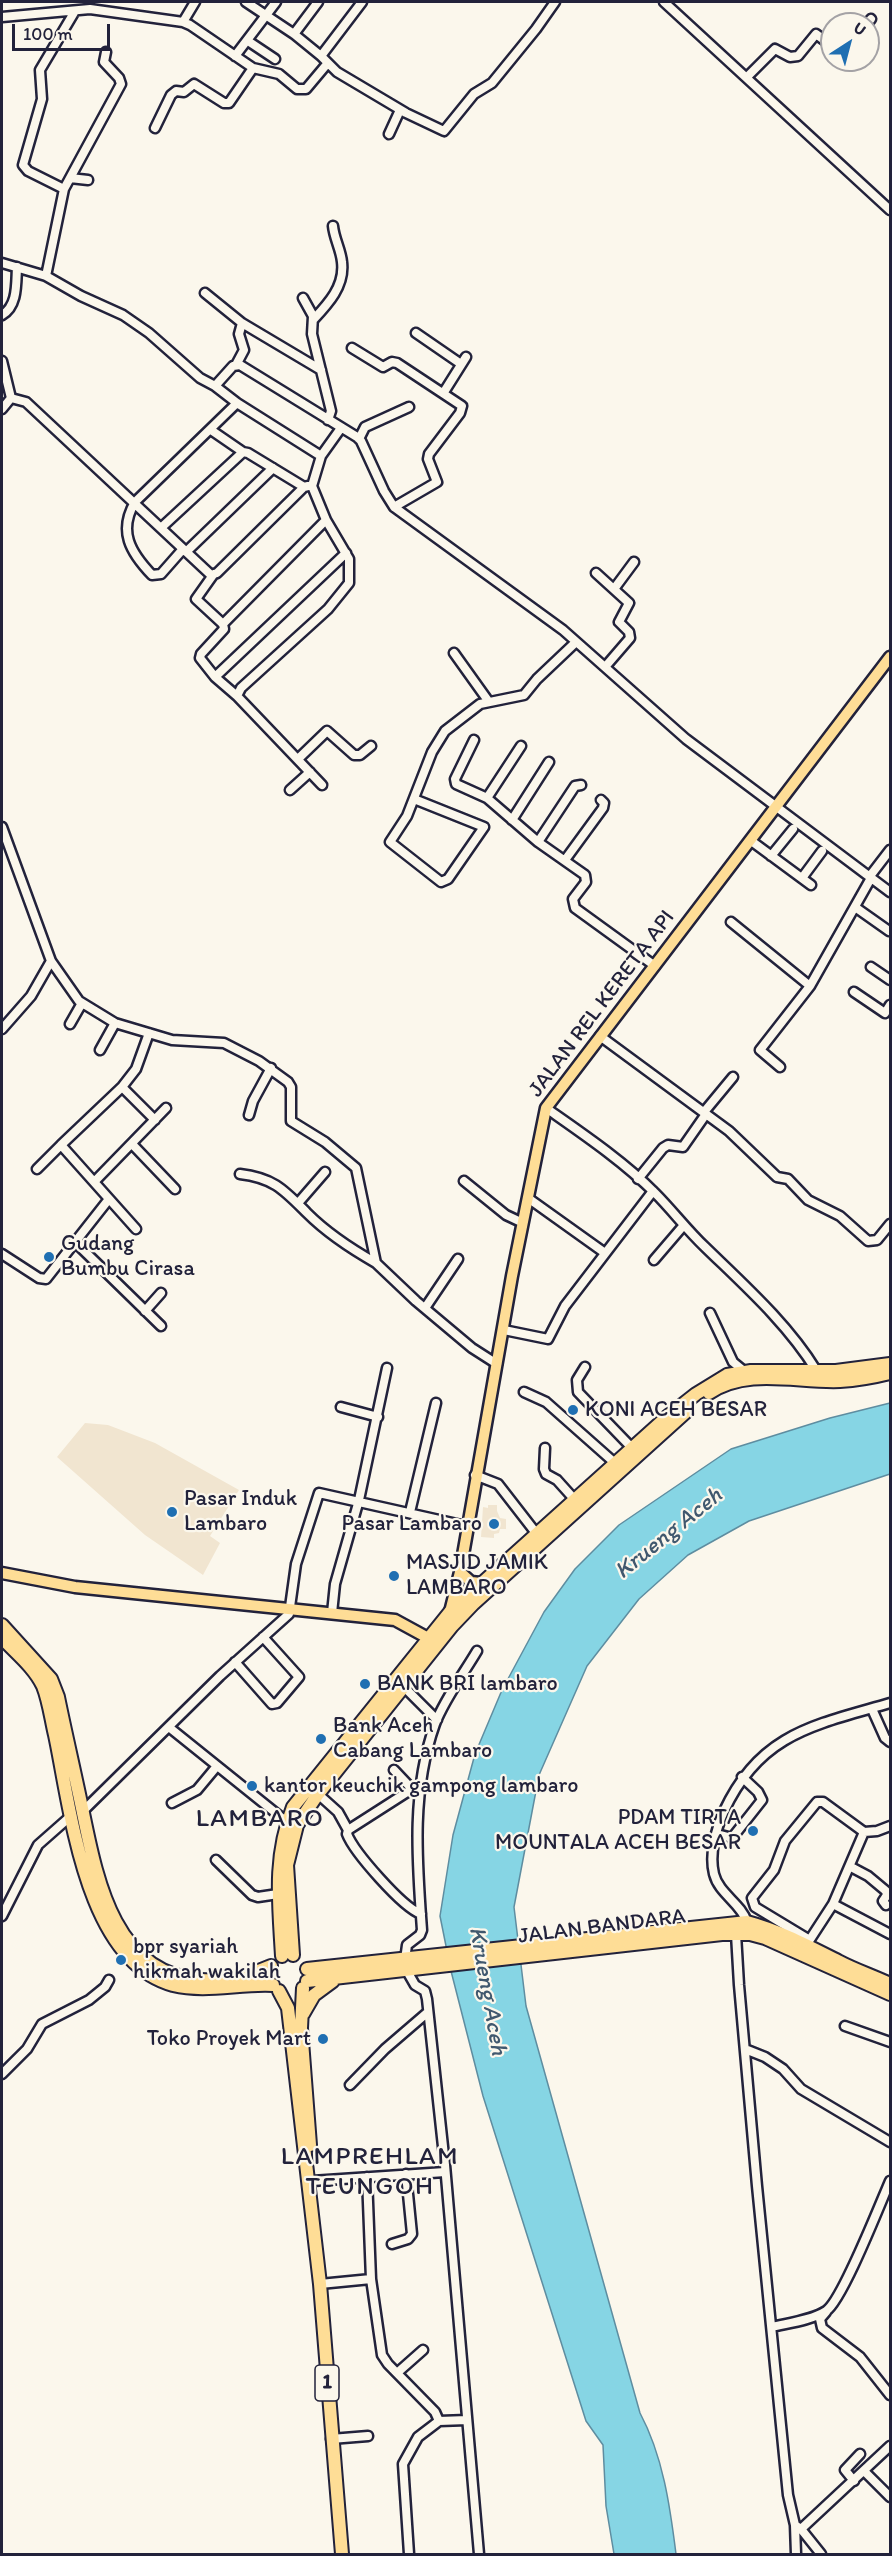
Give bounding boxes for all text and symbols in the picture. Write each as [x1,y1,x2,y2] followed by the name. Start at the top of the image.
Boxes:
[15,12,112,50] scale bar
[820,12,880,72] north arrow
[850,18,870,39] text: U
[23,23,73,45] text: 100 m
[523,905,681,1103] street label: JALAN REL KERETA API
[61,1231,195,1282] place label: Gudang Bumbu Cirasa
[42,1250,56,1264] marker: Gudang Bumbu Cirasa
[585,1397,767,1423] place label: KONI ACEH BESAR
[566,1403,580,1417] marker: KONI ACEH BESAR
[609,1482,729,1586] water label: Krueng Aceh
[184,1486,297,1538] place label: Pasar Induk Lambaro
[165,1505,179,1519] marker: Pasar Induk Lambaro
[342,1511,482,1537] place label: Pasar Lambaro
[487,1517,501,1531] marker: Pasar Lambaro
[406,1550,548,1602] place label: MASJID JAMIK LAMBARO
[387,1569,401,1583] marker: MASJID JAMIK LAMBARO
[377,1671,558,1697] place label: BANK BRI lambaro
[358,1677,372,1691] marker: BANK BRI lambaro
[333,1713,492,1765] place label: Bank Aceh Cabang Lambaro
[314,1732,328,1746] marker: Bank Aceh Cabang Lambaro
[264,1773,578,1799] place label: kantor keuchik gampong lambaro
[245,1779,259,1793] marker: kantor keuchik gampong lambaro
[195,1803,325,1835] district label: LAMBARO
[495,1805,741,1856] place label: PDAM TIRTA MOUNTALA ACEH BESAR
[746,1824,760,1838] marker: PDAM TIRTA MOUNTALA ACEH BESAR
[517,1904,687,1950] street label: JALAN BANDARA
[462,1924,512,2058] water label: Krueng Aceh
[133,1934,280,1986] place label: bpr syariah hikmah wakilah
[114,1953,128,1967] marker: bpr syariah hikmah wakilah
[147,2026,311,2052] place label: Toko Proyek Mart
[316,2032,330,2046] marker: Toko Proyek Mart
[280,2141,460,2202] district label: LAMPREHLAM TEUNGOH
[315,2365,339,2401] road number: 1

